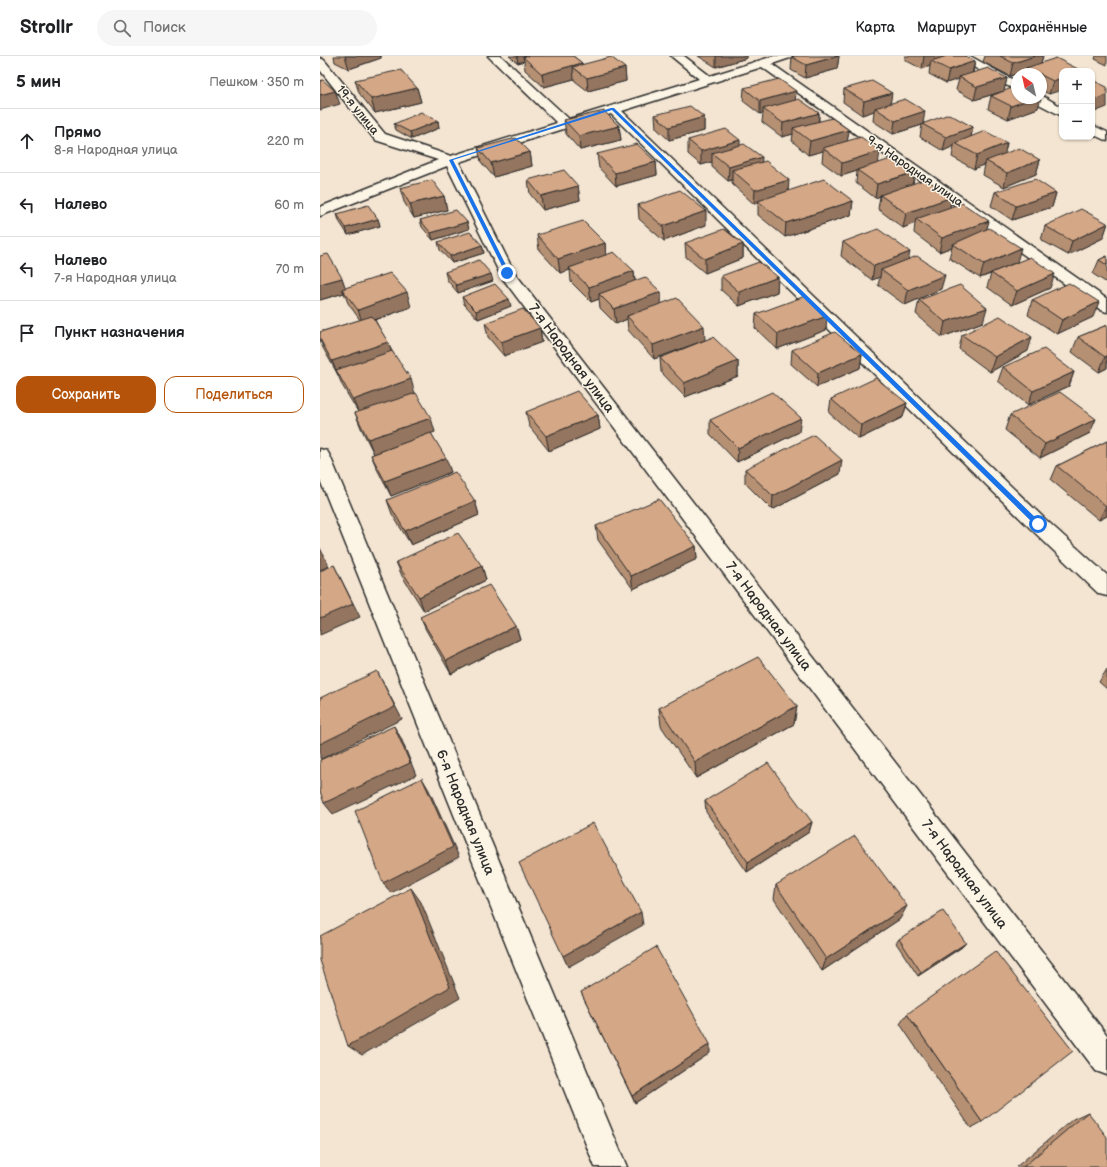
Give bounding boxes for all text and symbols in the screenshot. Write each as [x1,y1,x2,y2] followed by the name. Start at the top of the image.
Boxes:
[97,10,377,46] search box
[20,16,73,39] text: Strollr
[111,17,133,39] icon: search
[143,18,186,37] text: Поиск
[856,19,895,36] text: Карта
[917,19,977,36] text: Маршрут
[999,19,1087,36] text: Сохранённые
[1011,68,1047,104] north arrow
[1059,68,1095,140] map controls
[1059,68,1095,104] button: +
[16,72,61,92] text: 5 мин
[209,74,304,90] text: Пешком · 350 m
[333,83,382,138] street label: 19-я улица
[1059,104,1095,140] button: −
[54,123,101,142] text: Прямо
[16,130,38,152] icon: ahead
[267,133,304,149] text: 220 m
[864,133,966,210] street label: 9-я Народная улица
[54,142,178,158] text: 8-я Народная улица
[16,194,38,216] icon: left
[54,195,107,214] text: Налево
[274,197,304,213] text: 60 m
[54,251,107,270] text: Налево
[16,258,38,280] icon: left
[276,261,304,277] text: 70 m
[498,264,516,282] route end
[54,270,177,286] text: 7-я Народная улица
[525,300,619,417] street label: 7-я Народная улица
[16,322,38,344] icon: arrive
[54,323,185,342] text: Пункт назначения
[16,376,156,413] button: Сохранить
[164,376,304,413] button: Поделиться
[1029,515,1047,533] route start
[722,558,816,675] street label: 7-я Народная улица
[433,747,499,878] street label: 6-я Народная улица
[918,816,1012,933] street label: 7-я Народная улица

